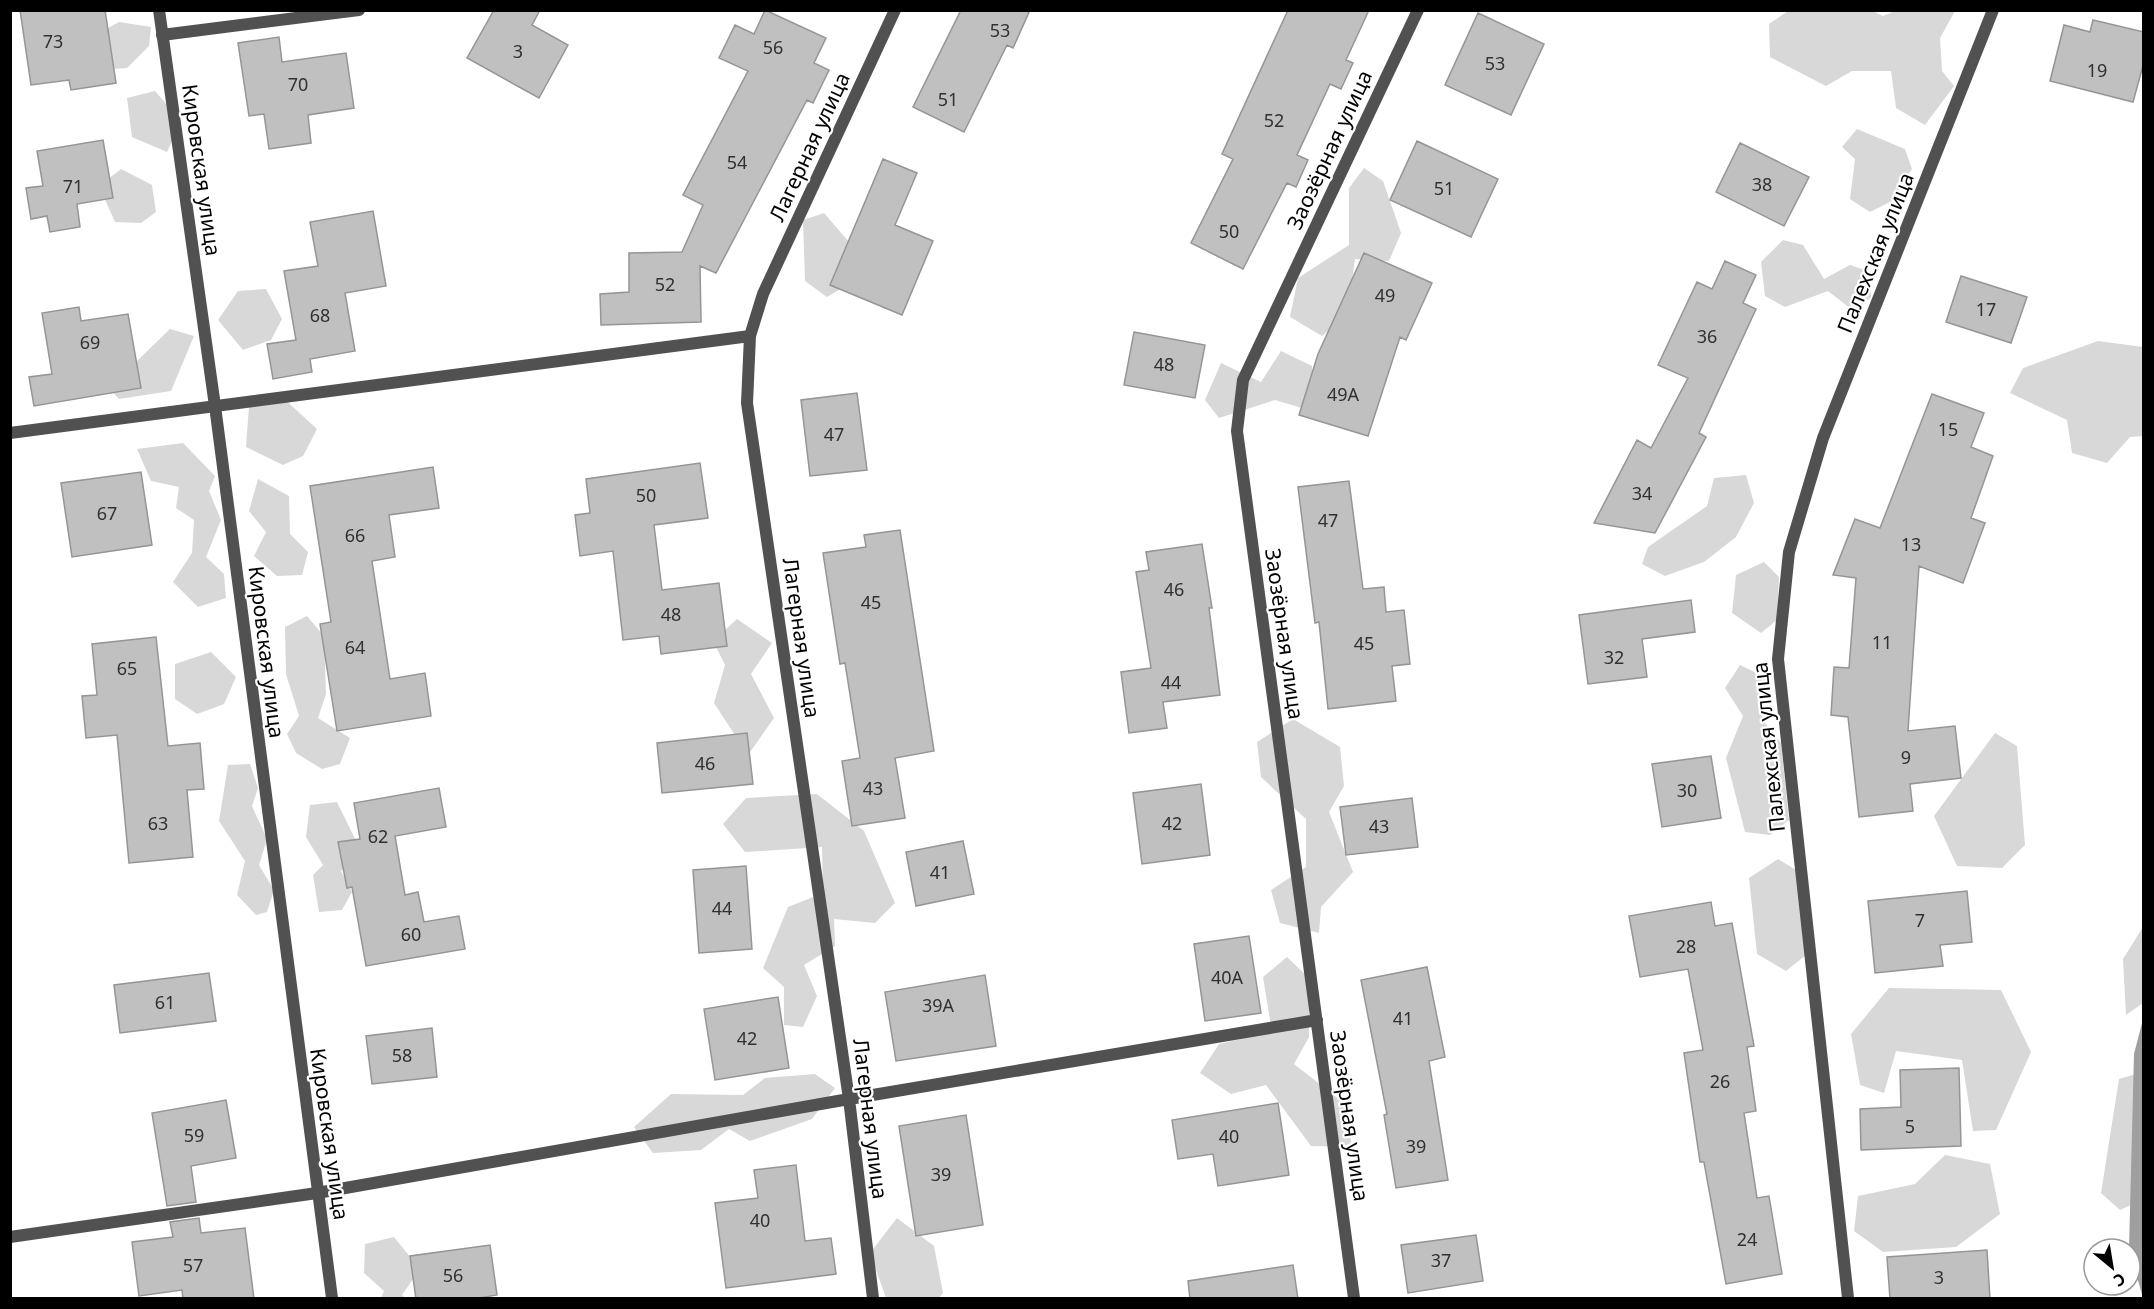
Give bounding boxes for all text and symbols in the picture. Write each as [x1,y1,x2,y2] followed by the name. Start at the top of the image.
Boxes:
[990,18,1010,42] house number: 53
[43,29,63,53] house number: 73
[763,35,783,59] house number: 56
[513,39,523,63] house number: 3
[1485,51,1505,75] house number: 53
[2087,58,2107,82] house number: 19
[1280,65,1378,234] street label: Заозёрная улица
[762,68,856,226] street label: Лагерная улица
[288,72,308,96] house number: 70
[176,82,228,258] street label: Кировская улица
[938,87,958,111] house number: 51
[1264,108,1284,132] house number: 52
[727,150,747,174] house number: 54
[1830,168,1920,337] street label: Палехская улица
[1752,172,1772,196] house number: 38
[63,174,83,198] house number: 71
[1434,176,1454,200] house number: 51
[1219,219,1239,243] house number: 50
[655,272,675,296] house number: 52
[1375,283,1395,307] house number: 49
[1976,297,1996,321] house number: 17
[310,303,330,327] house number: 68
[1697,324,1717,348] house number: 36
[80,330,100,354] house number: 69
[1154,352,1174,376] house number: 48
[1327,382,1360,406] house number: 49А
[1938,417,1958,441] house number: 15
[824,422,844,446] house number: 47
[1632,481,1652,505] house number: 34
[636,483,656,507] house number: 50
[97,501,117,525] house number: 67
[1318,508,1338,532] house number: 47
[345,523,365,547] house number: 66
[1901,532,1921,556] house number: 13
[1259,546,1311,721] street label: Заозёрная улица
[777,556,827,720] street label: Лагерная улица
[243,564,291,740] street label: Кировская улица
[1164,577,1184,601] house number: 46
[861,590,881,614] house number: 45
[661,602,681,626] house number: 48
[1872,630,1892,654] house number: 11
[1354,631,1374,655] house number: 45
[345,635,365,659] house number: 64
[1604,645,1624,669] house number: 32
[117,656,137,680] house number: 65
[1745,661,1791,833] street label: Палехская улица
[1161,670,1181,694] house number: 44
[1901,745,1911,769] house number: 9
[695,751,715,775] house number: 46
[863,776,883,800] house number: 43
[1677,778,1697,802] house number: 30
[148,811,168,835] house number: 63
[1162,811,1182,835] house number: 42
[1369,814,1389,838] house number: 43
[368,824,388,848] house number: 62
[930,860,950,884] house number: 41
[712,896,732,920] house number: 44
[1915,908,1925,932] house number: 7
[401,922,421,946] house number: 60
[1676,934,1696,958] house number: 28
[1211,965,1244,989] house number: 40А
[155,990,175,1014] house number: 61
[922,993,955,1017] house number: 39А
[1393,1006,1413,1030] house number: 41
[737,1026,757,1050] house number: 42
[1324,1028,1376,1203] street label: Заозёрная улица
[847,1037,895,1201] street label: Лагерная улица
[392,1043,412,1067] house number: 58
[304,1046,356,1222] street label: Кировская улица
[1710,1069,1730,1093] house number: 26
[1905,1114,1915,1138] house number: 5
[184,1123,204,1147] house number: 59
[1219,1124,1239,1148] house number: 40
[1406,1134,1426,1158] house number: 39
[931,1162,951,1186] house number: 39
[750,1208,770,1232] house number: 40
[1737,1227,1757,1251] house number: 24
[2082,1237,2142,1297] north arrow
[1431,1248,1451,1272] house number: 37
[183,1253,203,1277] house number: 57
[443,1263,463,1287] house number: 56
[1934,1265,1944,1289] house number: 3
[2110,1268,2129,1292] text: С

